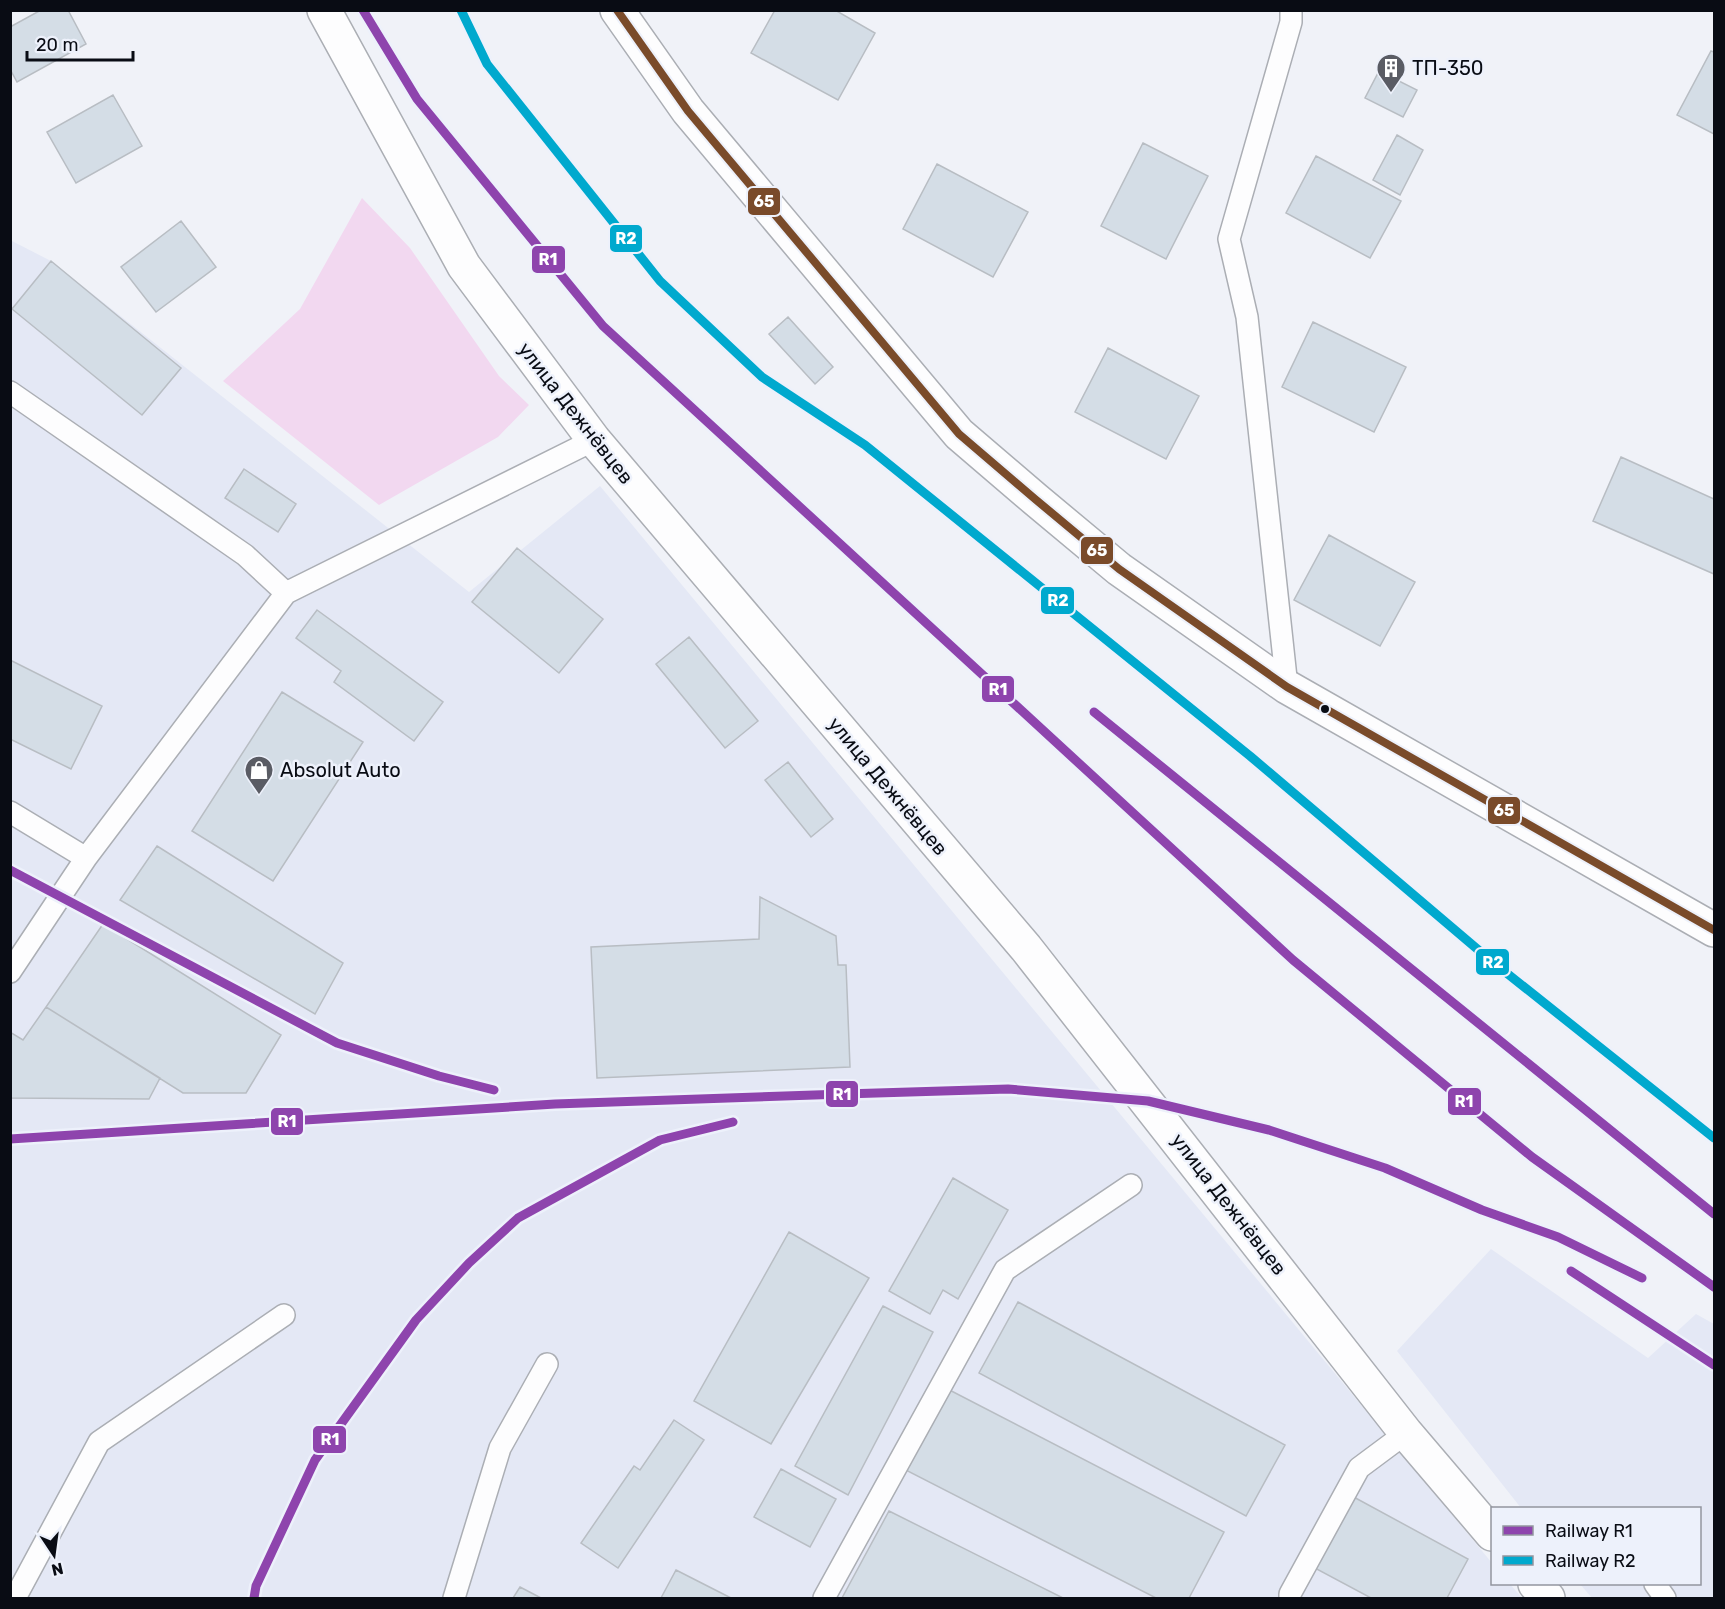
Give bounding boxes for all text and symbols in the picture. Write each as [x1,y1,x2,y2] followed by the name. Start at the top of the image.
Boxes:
[27,24,134,62] scale bar
[36,34,78,56] text: 20 m
[1375,52,1407,94] building icon: ТП-350
[1412,56,1484,80] place label: ТП-350
[747,187,781,216] line badge: 65
[754,192,774,211] text: 65
[609,224,643,253] line badge: R2
[615,229,637,248] text: R2
[531,245,566,274] line badge: R1
[538,250,558,269] text: R1
[513,337,639,489] street label: улица Дежнёвцев
[1080,536,1114,565] line badge: 65
[1087,541,1107,560] text: 65
[1040,586,1075,615] line badge: R2
[1047,591,1069,610] text: R2
[981,675,1015,703] line badge: R1
[988,680,1008,699] text: R1
[1319,703,1331,715] unlabelled marker
[823,712,953,860] street label: улица Дежнёвцев
[243,754,275,796] shop icon: Absolut Auto
[280,758,401,782] place label: Absolut Auto
[1487,796,1521,825] line badge: 65
[1494,801,1514,820] text: 65
[1475,948,1510,976] line badge: R2
[1482,953,1504,972] text: R2
[825,1080,859,1108] line badge: R1
[832,1085,852,1104] text: R1
[1447,1087,1482,1116] line badge: R1
[1454,1092,1474,1111] text: R1
[270,1107,304,1136] line badge: R1
[277,1112,297,1131] text: R1
[1166,1128,1292,1280] street label: улица Дежнёвцев
[312,1425,347,1454] line badge: R1
[320,1430,340,1449] text: R1
[1491,1507,1701,1585] legend
[1545,1520,1633,1542] text: Railway R1
[24,1525,84,1585] north arrow
[1545,1550,1636,1572] text: Railway R2
[50,1559,65,1580] text: N

